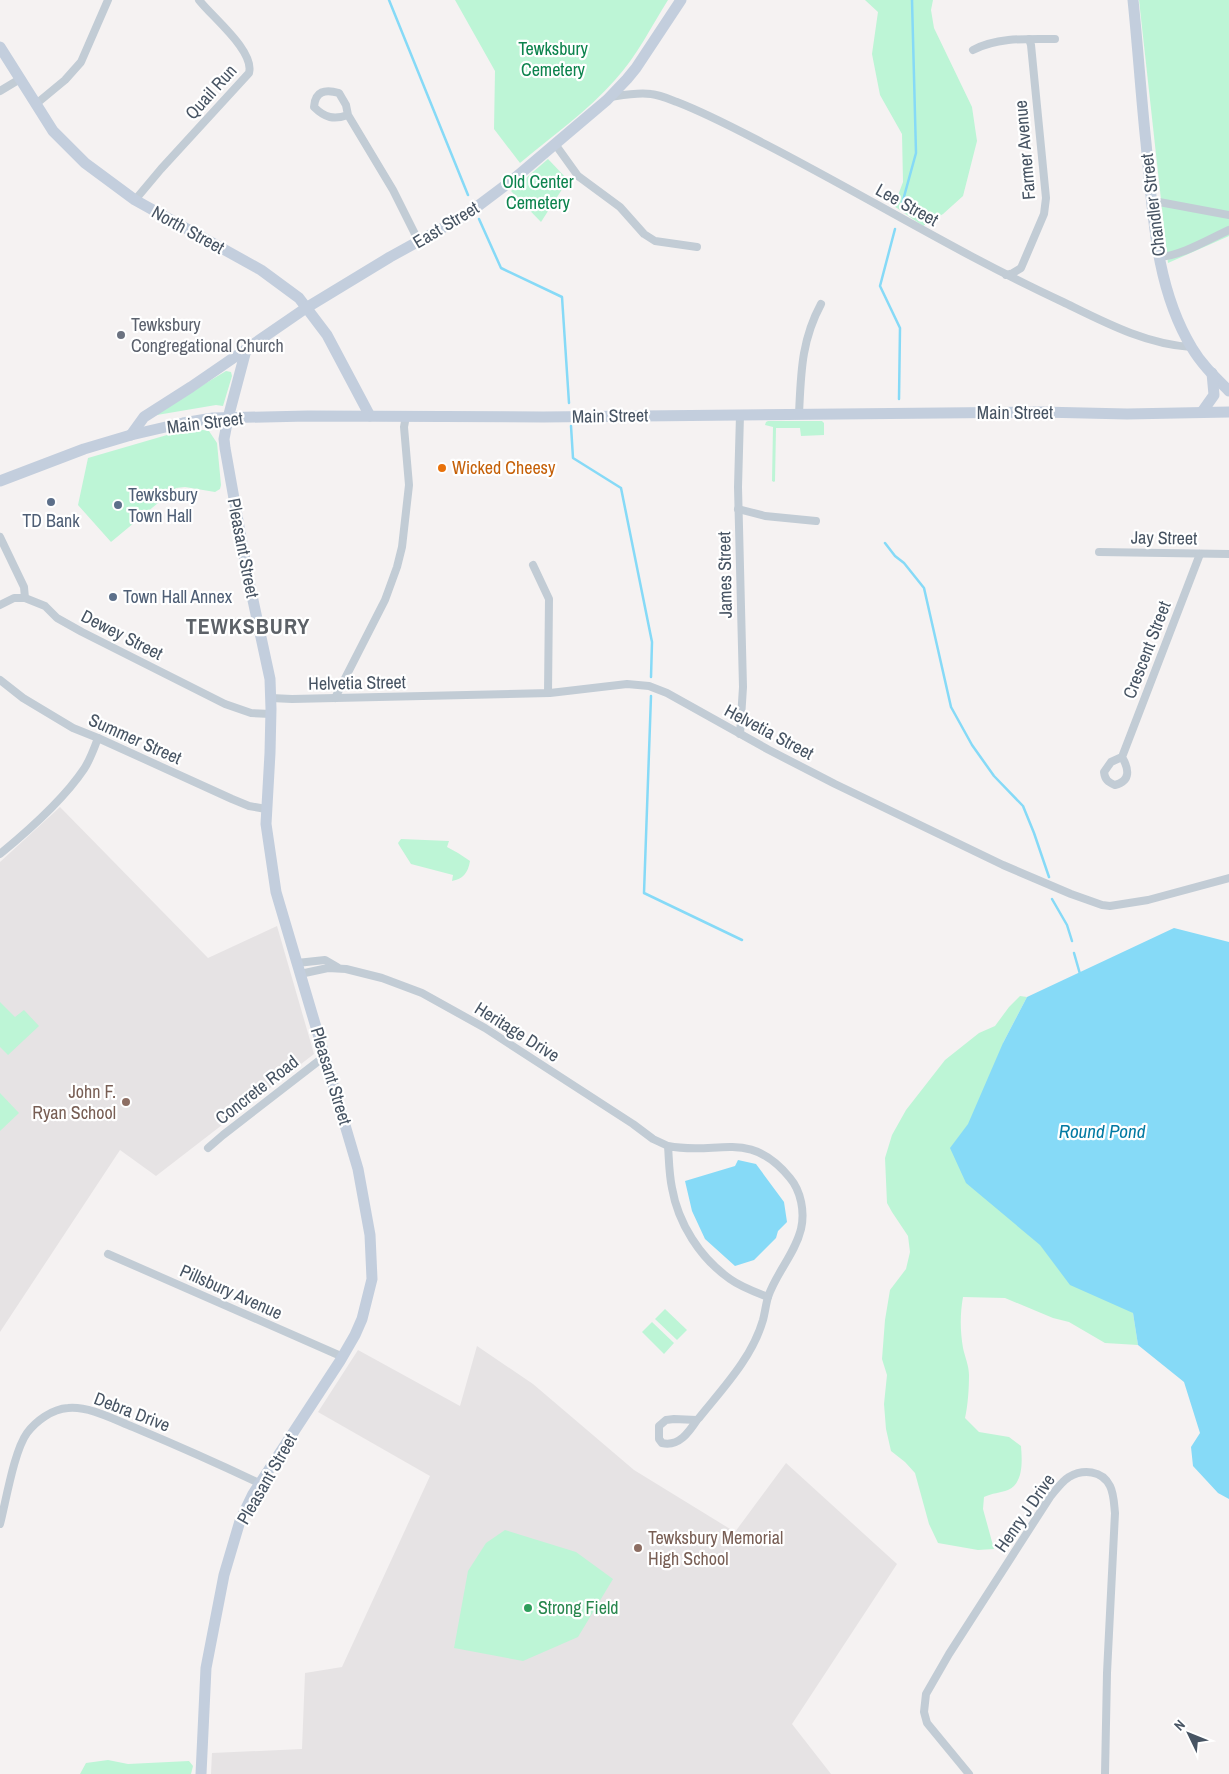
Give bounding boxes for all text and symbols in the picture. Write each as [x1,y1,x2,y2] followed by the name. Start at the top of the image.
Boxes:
[518,36,588,82] park label: Tewksbury Cemetery
[179,59,242,125] street label: Quail Run
[1008,99,1041,201] street label: Farmer Avenue
[1134,152,1171,258] street label: Chandler Street
[502,169,574,215] park label: Old Center Cemetery
[871,177,943,232] street label: Lee Street
[408,195,483,254] street label: East Street
[147,199,229,260] street label: North Street
[131,312,284,358] place label: Tewksbury Congregational Church
[115,329,127,341] marker: Tewksbury Congregational Church
[977,400,1053,425] street label: Main Street
[572,402,648,429] street label: Main Street
[166,405,244,440] street label: Main Street
[452,455,556,480] place label: Wicked Cheesy
[436,462,448,474] marker: Wicked Cheesy
[128,482,198,528] place label: Tewksbury Town Hall
[45,496,57,508] marker: TD Bank
[222,496,265,600] street label: Pleasant Street
[112,499,124,511] marker: Tewksbury Town Hall
[22,508,80,533] place label: TD Bank
[1131,524,1197,551] street label: Jay Street
[711,531,738,619] street label: James Street
[123,584,233,609] place label: Town Hall Annex
[107,591,119,603] marker: Town Hall Annex
[1116,597,1177,702] street label: Crescent Street
[77,603,167,666] street label: Dewey Street
[186,611,310,641] district label: TEWKSBURY
[308,669,406,696] street label: Helvetia Street
[720,698,818,766] street label: Helvetia Street
[85,707,186,770] street label: Summer Street
[470,996,565,1068] street label: Heritage Drive
[305,1024,358,1128] street label: Pleasant Street
[210,1049,304,1130] street label: Concrete Road
[32,1079,116,1125] place label: John F. Ryan School
[120,1096,132,1108] marker: John F. Ryan School
[1059,1118,1146,1144] water label: Round Pond
[176,1258,286,1325] street label: Pillsbury Avenue
[91,1386,174,1437] street label: Debra Drive
[231,1429,303,1529] street label: Pleasant Street
[988,1469,1061,1557] street label: Henry J Drive
[648,1525,783,1571] place label: Tewksbury Memorial High School
[632,1542,644,1554] marker: Tewksbury Memorial High School
[538,1595,618,1620] place label: Strong Field
[522,1602,534,1614] marker: Strong Field
[1164,1709,1214,1759] north arrow
[1170,1716,1189,1734] text: N

